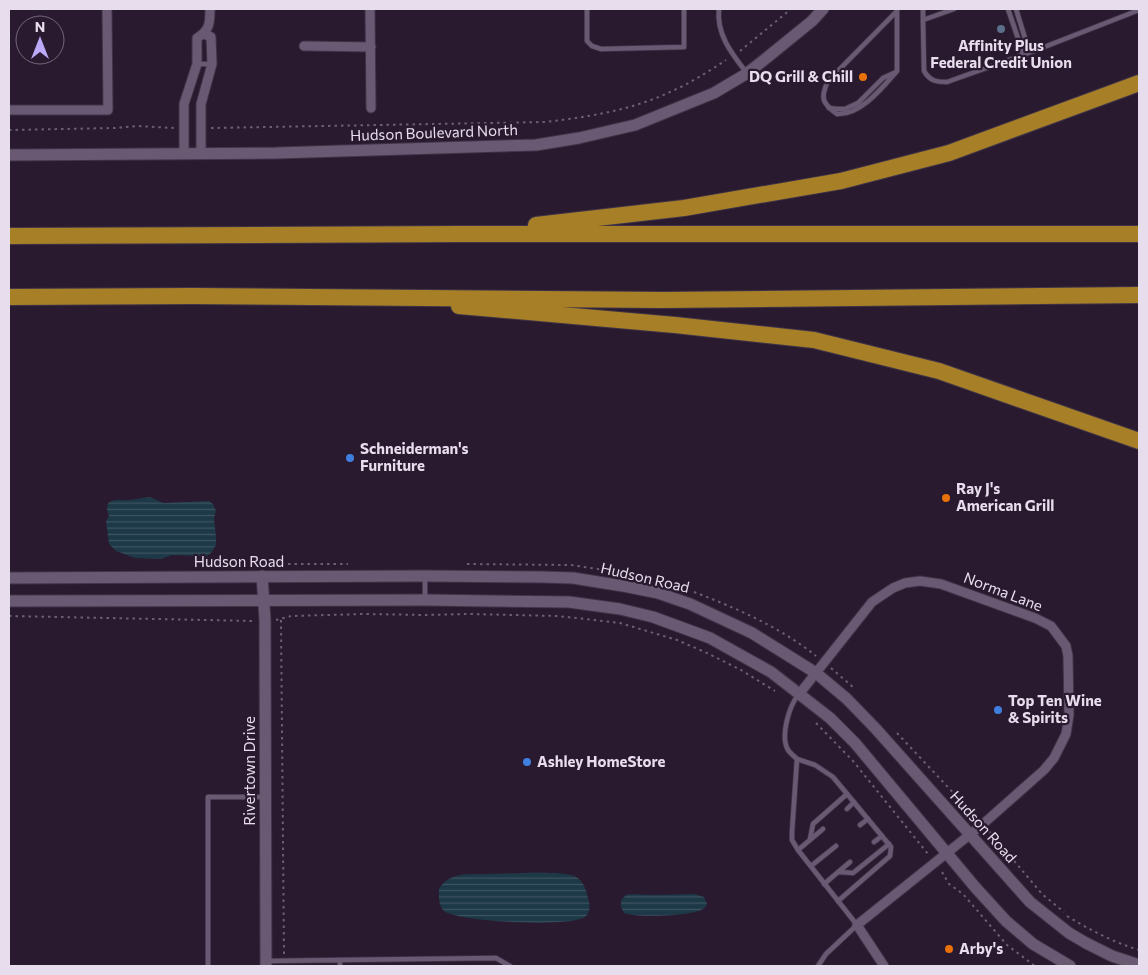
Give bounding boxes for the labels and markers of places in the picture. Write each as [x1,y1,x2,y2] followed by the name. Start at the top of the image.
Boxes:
[995,23,1007,35] marker: Affinity Plus Federal Credit Union
[930,36,1072,71] place label: Affinity Plus Federal Credit Union
[749,67,853,85] place label: DQ Grill & Chill
[857,71,869,83] marker: DQ Grill & Chill
[360,439,469,474] place label: Schneiderman's Furniture
[344,452,356,464] marker: Schneiderman's Furniture
[956,479,1054,514] place label: Ray J's American Grill
[940,492,952,504] marker: Ray J's American Grill
[1008,691,1102,726] place label: Top Ten Wine & Spirits
[992,704,1004,716] marker: Top Ten Wine & Spirits
[537,752,666,770] place label: Ashley HomeStore
[521,756,533,768] marker: Ashley HomeStore
[959,939,1003,957] place label: Arby's
[943,943,955,955] marker: Arby's

